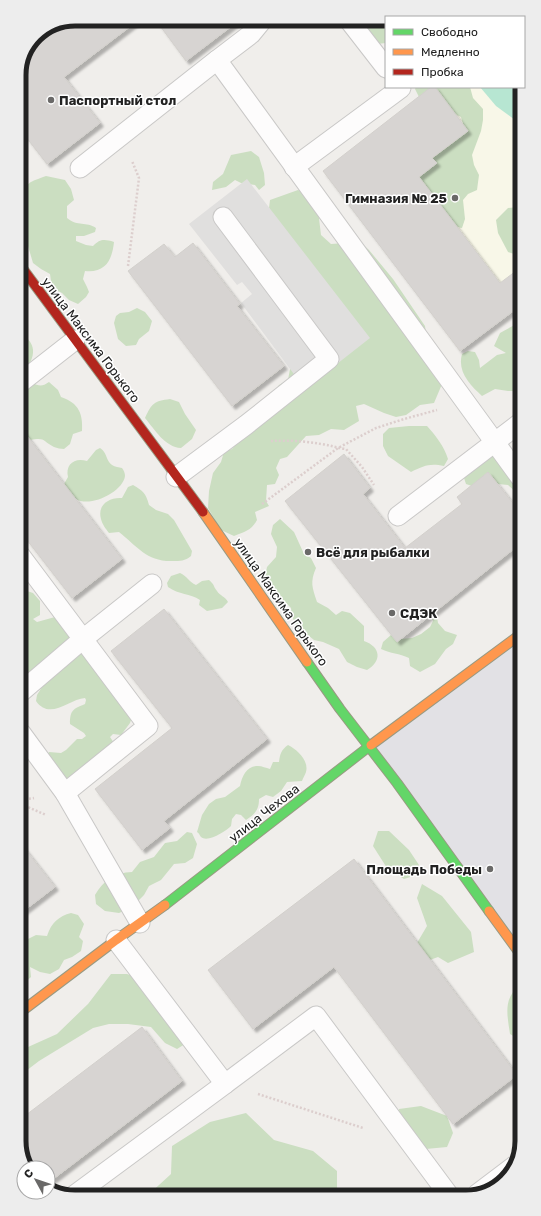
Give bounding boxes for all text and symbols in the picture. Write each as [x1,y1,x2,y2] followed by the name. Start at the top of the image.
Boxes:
[385,16,525,88] legend
[421,25,478,39] text: Свободно
[421,45,480,59] text: Медленно
[421,65,464,79] text: Пробка
[59,93,176,108] place label: Паспортный стол
[46,95,56,105] marker: Паспортный стол
[345,191,447,206] place label: Гимназия № 25
[450,193,460,203] marker: Гимназия № 25
[39,274,143,406] street label: улица Максима Горького
[231,535,331,669] street label: улица Максима Горького
[316,545,429,560] place label: Всё для рыбалки
[303,547,313,557] marker: Всё для рыбалки
[400,606,437,621] place label: СДЭК
[387,608,397,618] marker: СДЭК
[226,781,302,845] street label: улица Чехова
[366,862,482,877] place label: Площадь Победы
[485,864,495,874] marker: Площадь Победы
[16,1160,56,1200] north arrow
[21,1167,36,1181] text: С

